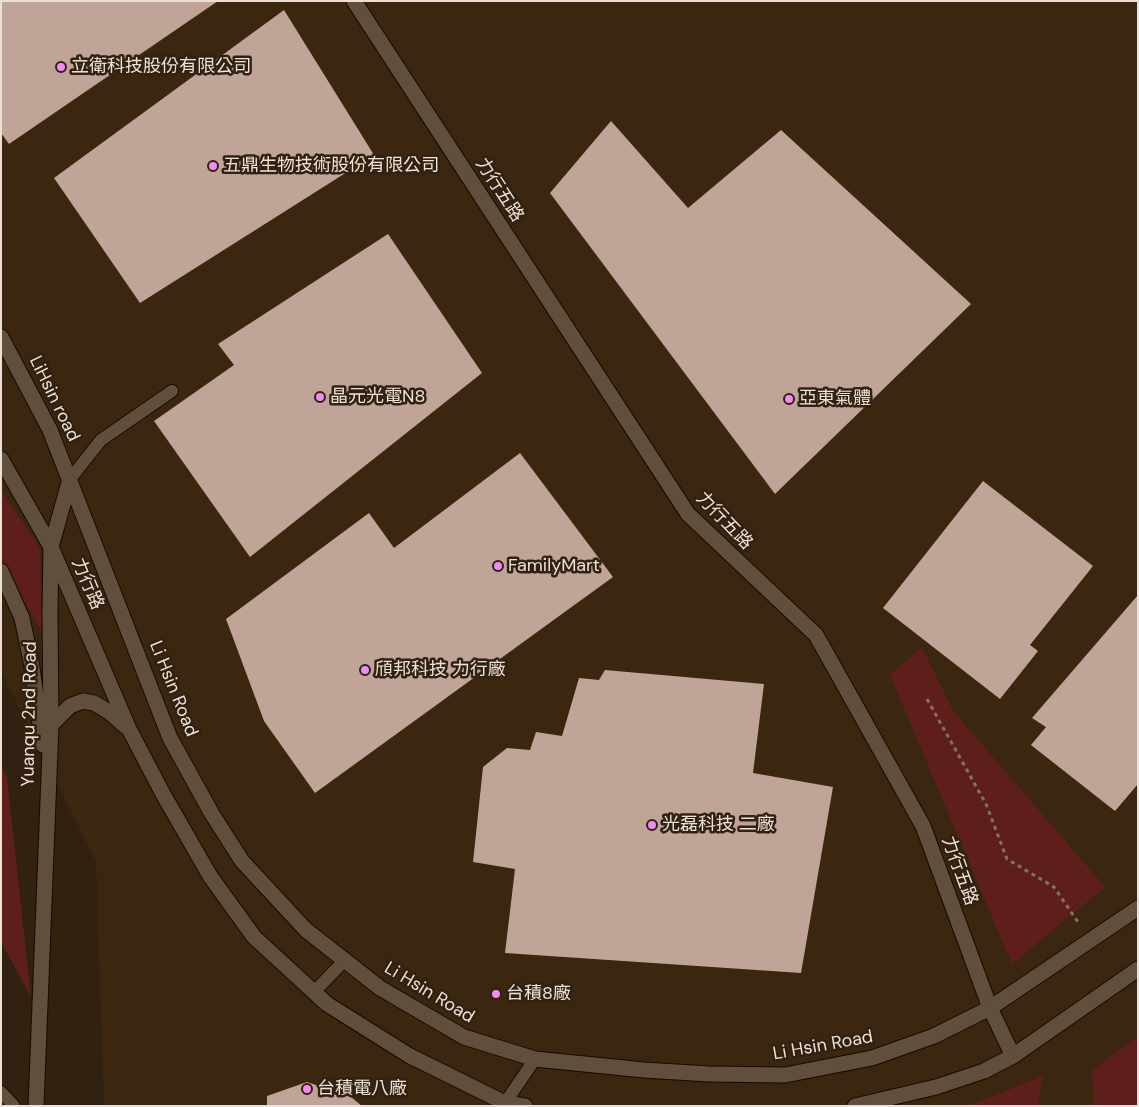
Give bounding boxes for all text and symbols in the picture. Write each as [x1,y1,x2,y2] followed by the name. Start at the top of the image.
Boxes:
[71,56,251,78] place label: 立衛科技股份有限公司
[55,61,67,73] marker: 立衛科技股份有限公司
[470,154,528,226] street label: 力行五路
[223,155,439,177] place label: 五鼎生物技術股份有限公司
[207,160,219,172] marker: 五鼎生物技術股份有限公司
[24,353,84,445] street label: LiHsin road
[330,386,425,408] place label: 晶元光電N8
[799,388,871,410] place label: 亞東氣體
[314,391,326,403] marker: 晶元光電N8
[783,393,795,405] marker: 亞東氣體
[691,488,757,554] street label: 力行五路
[67,555,107,613] street label: 力行路
[508,555,600,577] place label: FamilyMart
[492,560,504,572] marker: FamilyMart
[144,638,202,740] street label: Li Hsin Road
[18,641,42,787] street label: Yuanqu 2nd Road
[375,659,506,681] place label: 頎邦科技 力行廠
[359,664,371,676] marker: 頎邦科技 力行廠
[662,814,775,836] place label: 光磊科技 二廠
[646,819,658,831] marker: 光磊科技 二廠
[937,833,981,909] street label: 力行五路
[380,958,478,1028] street label: Li Hsin Road
[506,983,571,1005] place label: 台積8廠
[490,988,502,1000] marker: 台積8廠
[771,1027,875,1065] street label: Li Hsin Road
[317,1078,407,1100] place label: 台積電八廠
[301,1083,313,1095] marker: 台積電八廠

